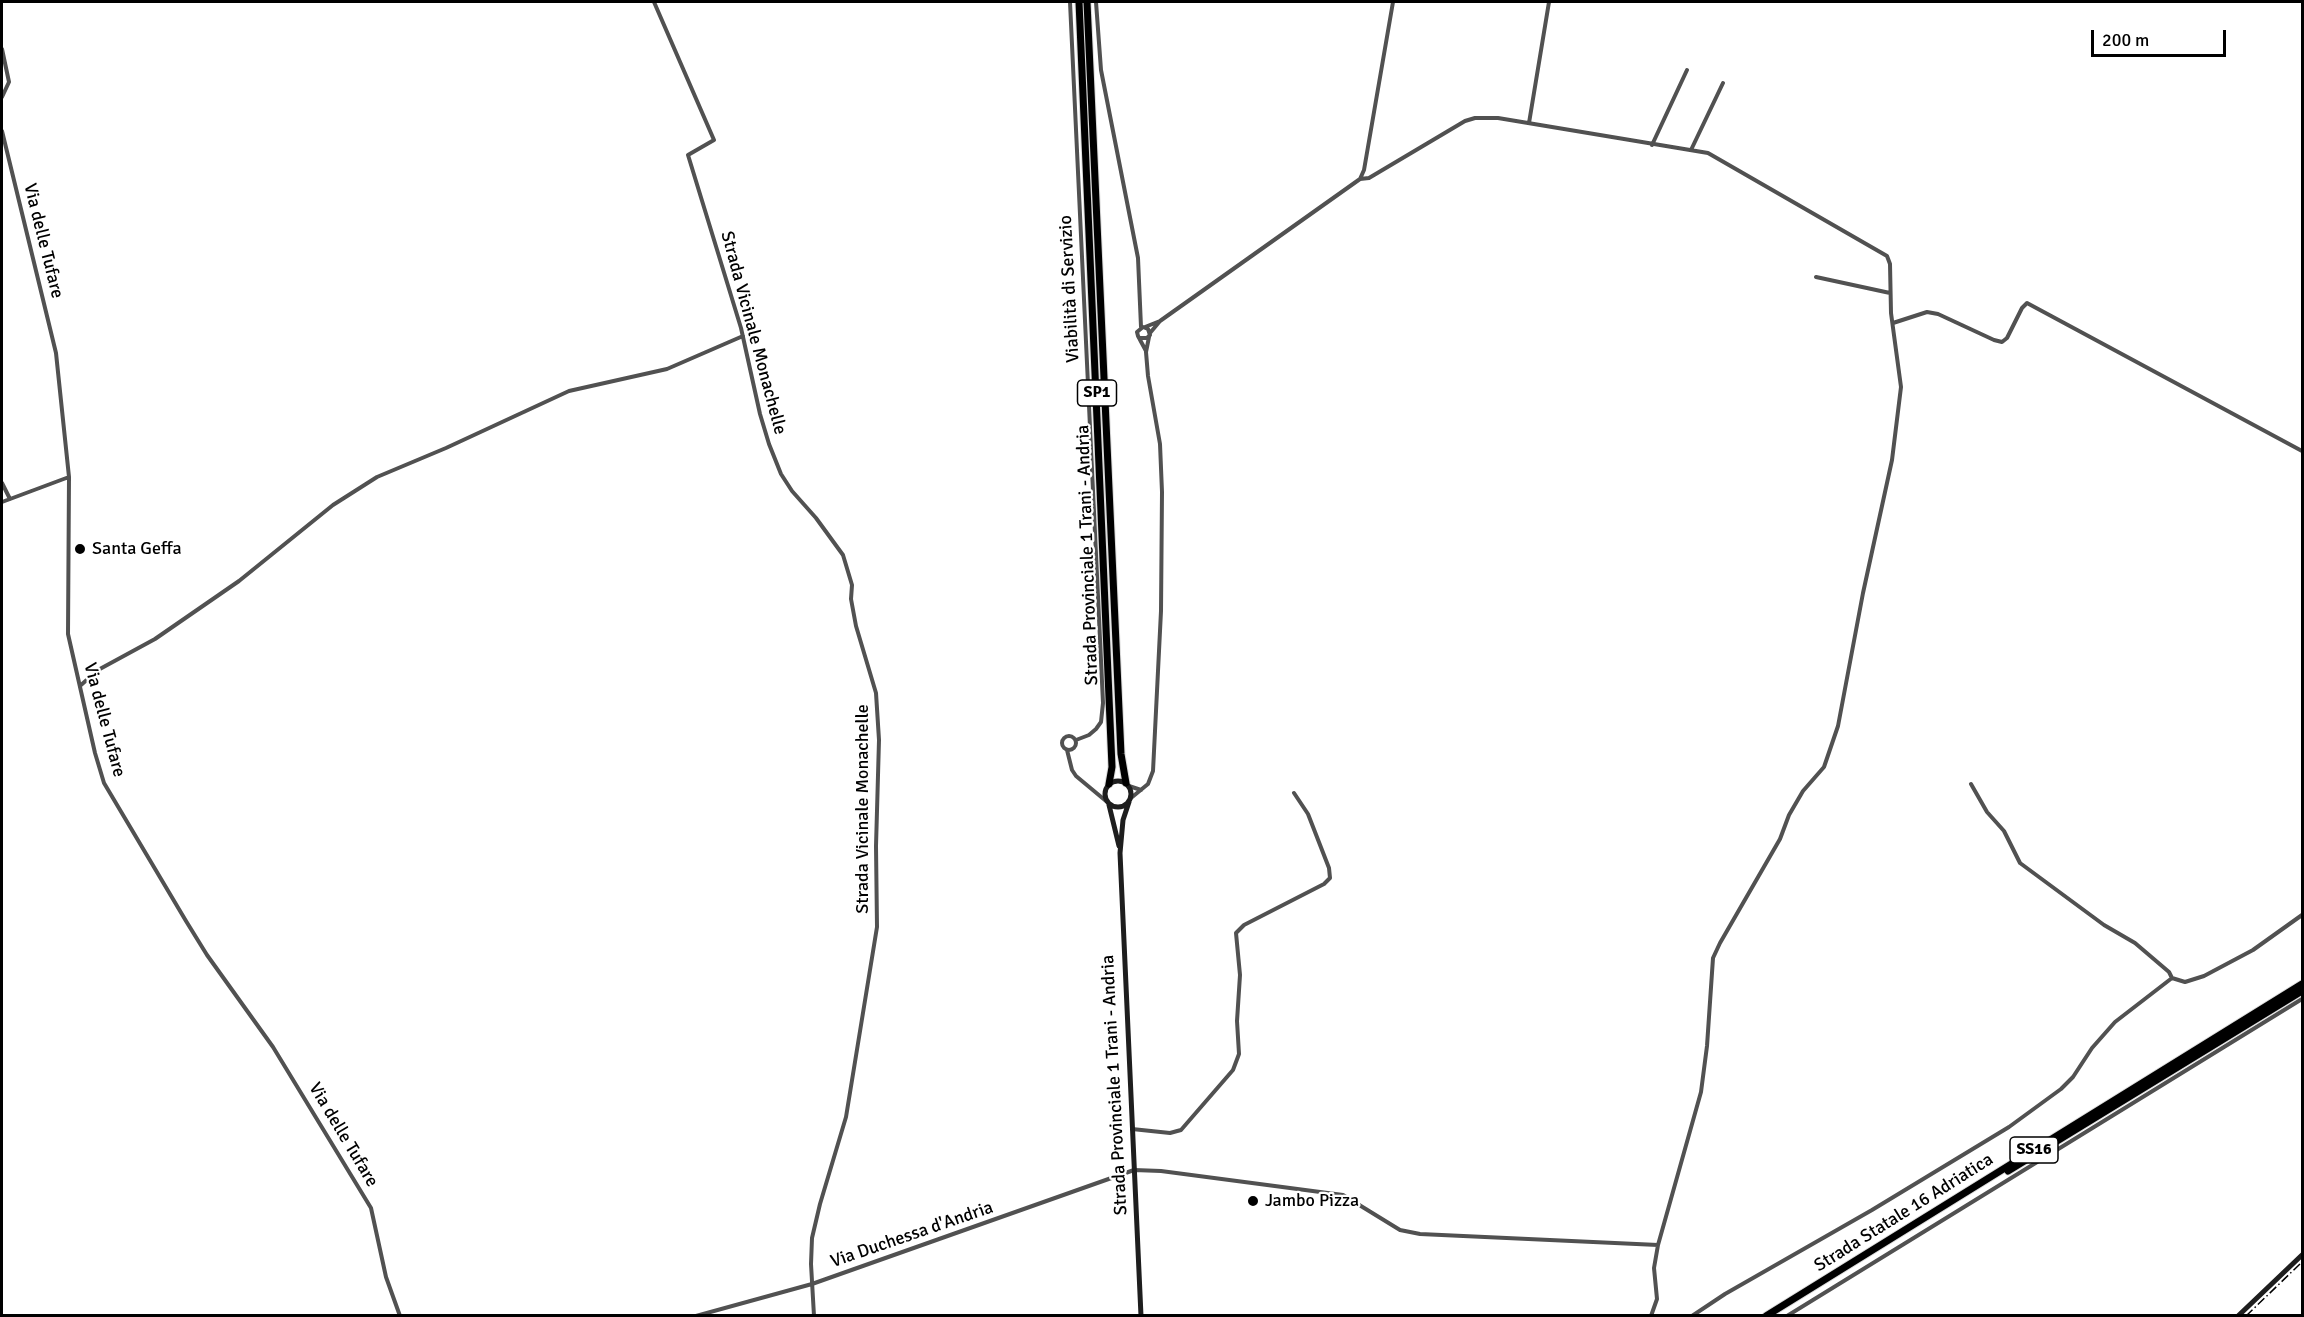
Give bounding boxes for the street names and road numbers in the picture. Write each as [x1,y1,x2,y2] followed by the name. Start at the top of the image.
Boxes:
[18,181,68,301] street label: Via delle Tufare
[1055,215,1085,363] street label: Viabilità di Servizio
[715,229,791,437] street label: Strada Vicinale Monachelle
[1078,380,1116,406] road number: SP1
[1073,424,1103,686] street label: Strada Provinciale 1 Trani - Andria
[78,660,130,780] street label: Via delle Tufare
[852,704,874,914] street label: Strada Vicinale Monachelle
[1097,954,1133,1216] street label: Strada Provinciale 1 Trani - Andria
[303,1079,383,1191] street label: Via delle Tufare
[2010,1137,2058,1163] road number: SS16
[1811,1149,1997,1277] street label: Strada Statale 16 Adriatica
[828,1197,996,1273] street label: Via Duchessa d'Andria

